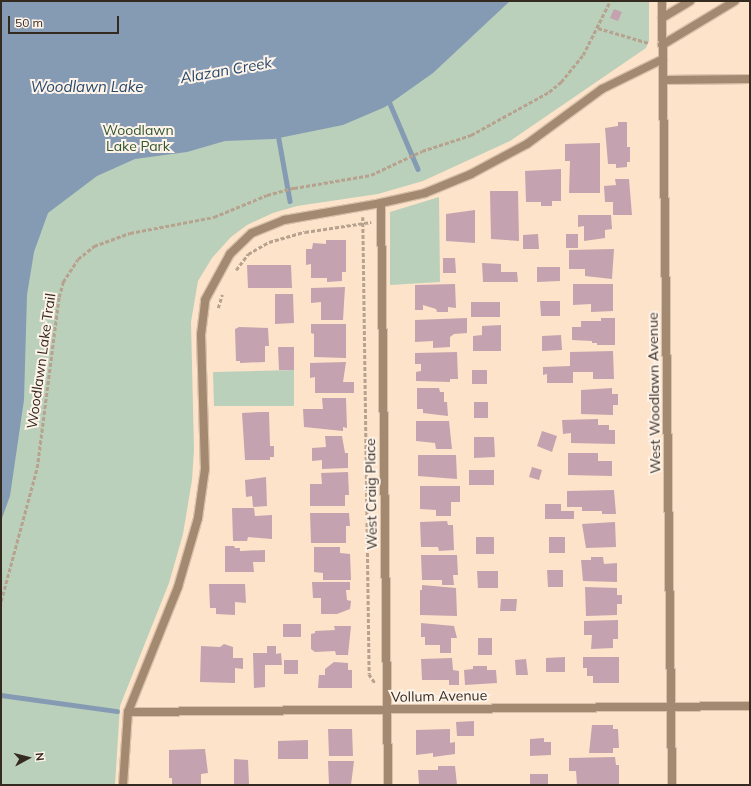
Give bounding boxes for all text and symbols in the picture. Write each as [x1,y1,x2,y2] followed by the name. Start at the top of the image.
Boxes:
[10,8,121,34] scale bar
[15,15,43,30] text: 50 m
[179,53,273,87] water label: Alazan Creek
[30,78,144,96] water label: Woodlawn Lake
[102,122,174,154] park label: Woodlawn Lake Park
[23,292,59,430] street label: Woodlawn Lake Trail
[644,312,664,474] street label: West Woodlawn Avenue
[362,438,380,550] street label: West Craig Place
[391,687,487,705] street label: Vollum Avenue
[8,738,48,778] north arrow
[32,752,47,762] text: N

